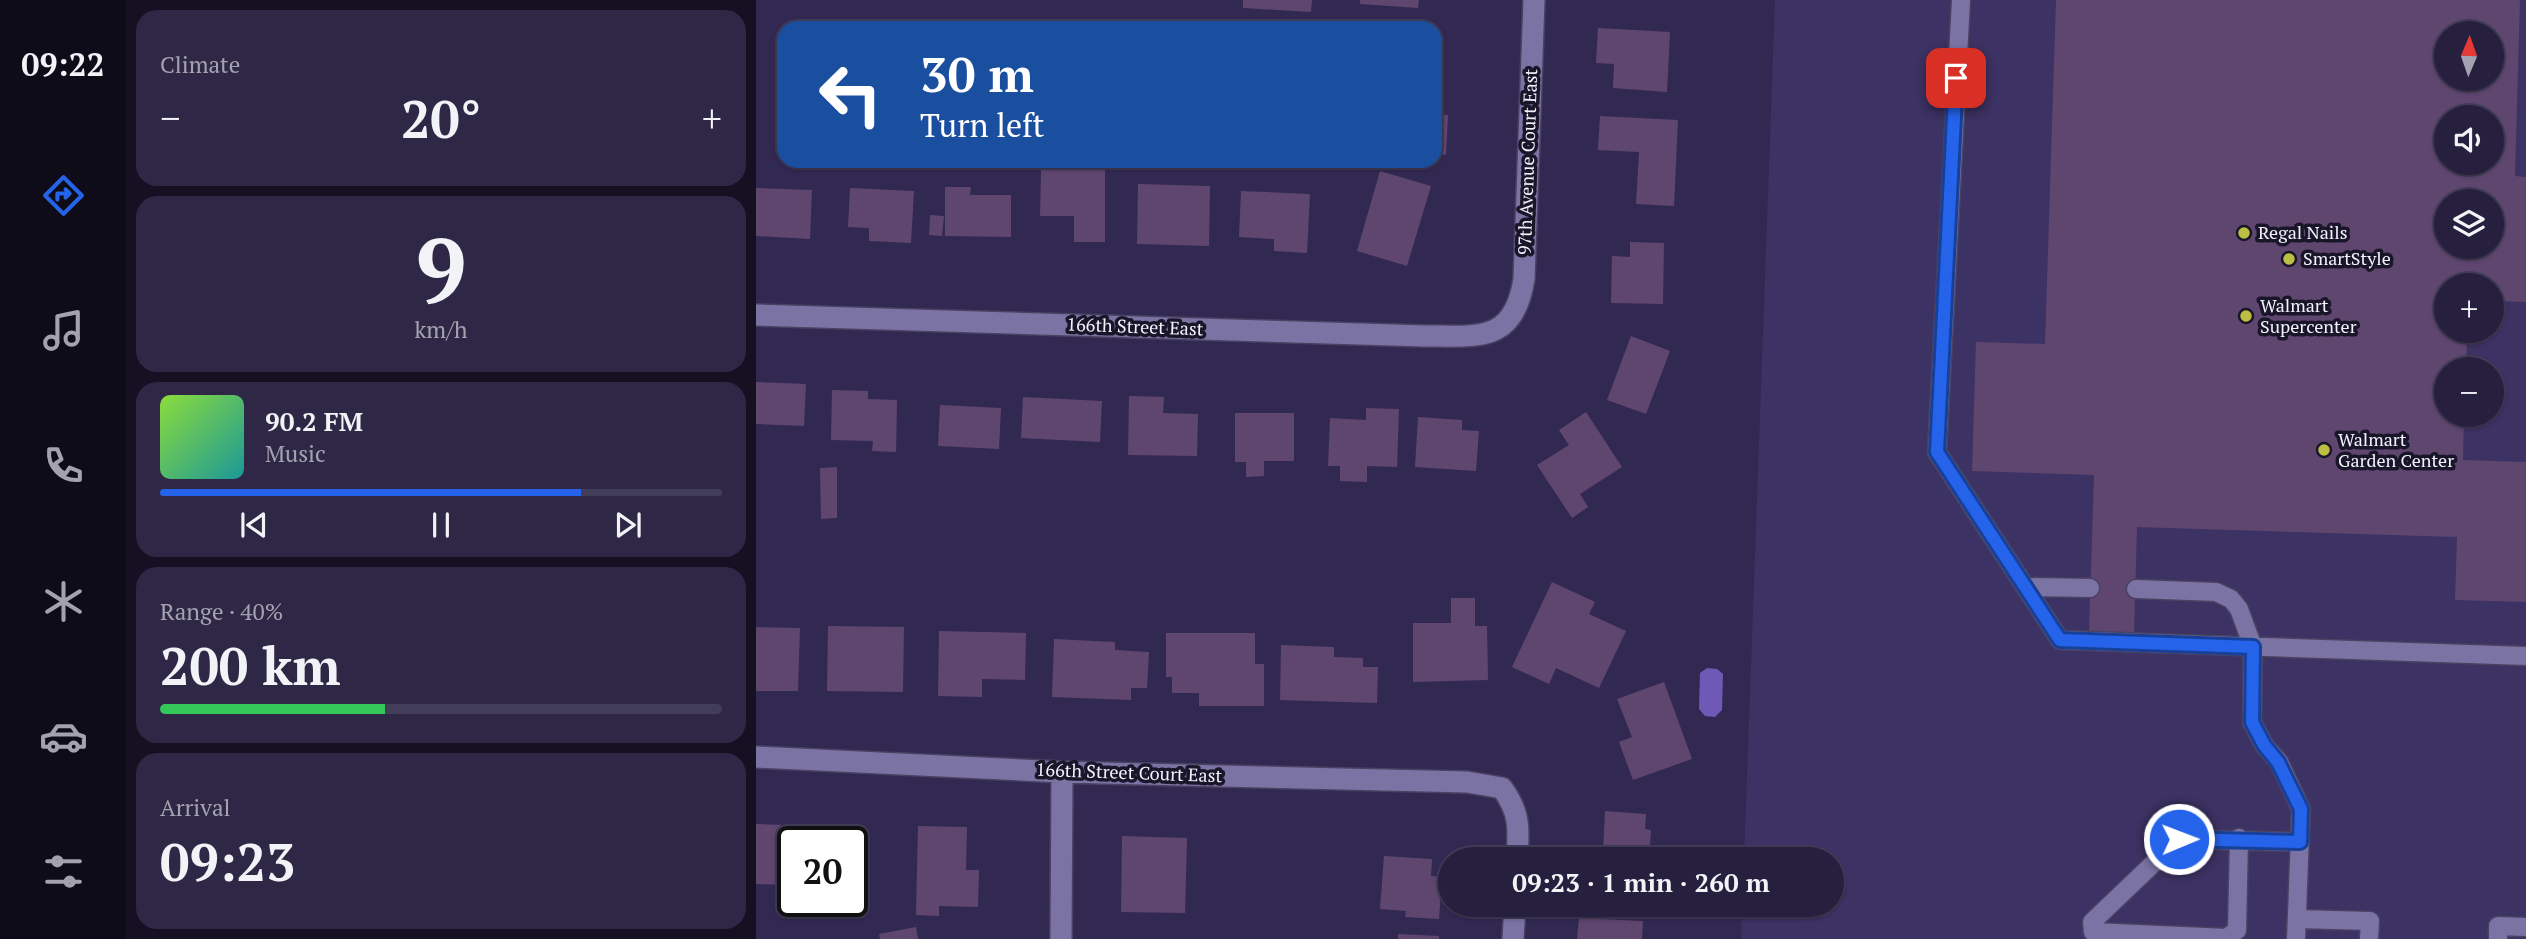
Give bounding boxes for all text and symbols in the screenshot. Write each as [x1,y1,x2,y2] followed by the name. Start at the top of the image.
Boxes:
[2434,21,2504,91] north arrow
[2434,21,2504,427] map controls
[920,41,1034,106] text: 30 m
[21,43,105,85] text: 09:22
[1926,48,1986,108] pin
[160,49,240,80] text: Climate
[805,49,896,140] icon: left
[1937,59,1975,97] icon: arrive
[1512,68,1542,256] street label: 97th Avenue Court East
[401,84,481,153] text: 20°
[160,93,180,143] text: −
[702,93,722,143] text: +
[920,104,1044,146] text: Turn left
[2434,105,2504,175] button: sound
[39,171,88,220] icon: directions
[2434,189,2504,259] button: layers
[415,208,467,329] text: 9
[2258,220,2347,244] place label: Regal Nails
[2236,225,2252,241] marker: Regal Nails
[2303,246,2391,270] place label: SmartStyle
[2281,251,2297,267] marker: SmartStyle
[2434,273,2504,343] button: +
[2260,293,2357,338] place label: Walmart Supercenter
[39,306,88,355] icon: music
[2238,308,2254,324] marker: Walmart Supercenter
[1066,312,1204,340] street label: 166th Street East
[414,314,468,345] text: km/h
[2434,357,2504,427] button: −
[265,404,363,438] text: 90.2 FM
[2338,427,2454,472] place label: Walmart Garden Center
[265,438,326,469] text: Music
[39,441,88,490] icon: phone
[2316,442,2332,458] marker: Walmart Garden Center
[235,506,273,544] icon: previous
[422,506,460,544] icon: pause
[609,506,647,544] icon: next
[39,577,88,626] icon: climate
[160,596,283,627] text: Range · 40%
[160,631,341,700] text: 200 km
[39,712,88,761] icon: car
[1036,757,1223,787] street label: 166th Street Court East
[160,792,231,823] text: Arrival
[2142,802,2216,876] position arrow
[777,826,868,917] speed limit sign: 20
[160,827,295,896] text: 09:23
[39,847,88,896] icon: filters
[1512,865,1770,899] text: 09:23 · 1 min · 260 m

